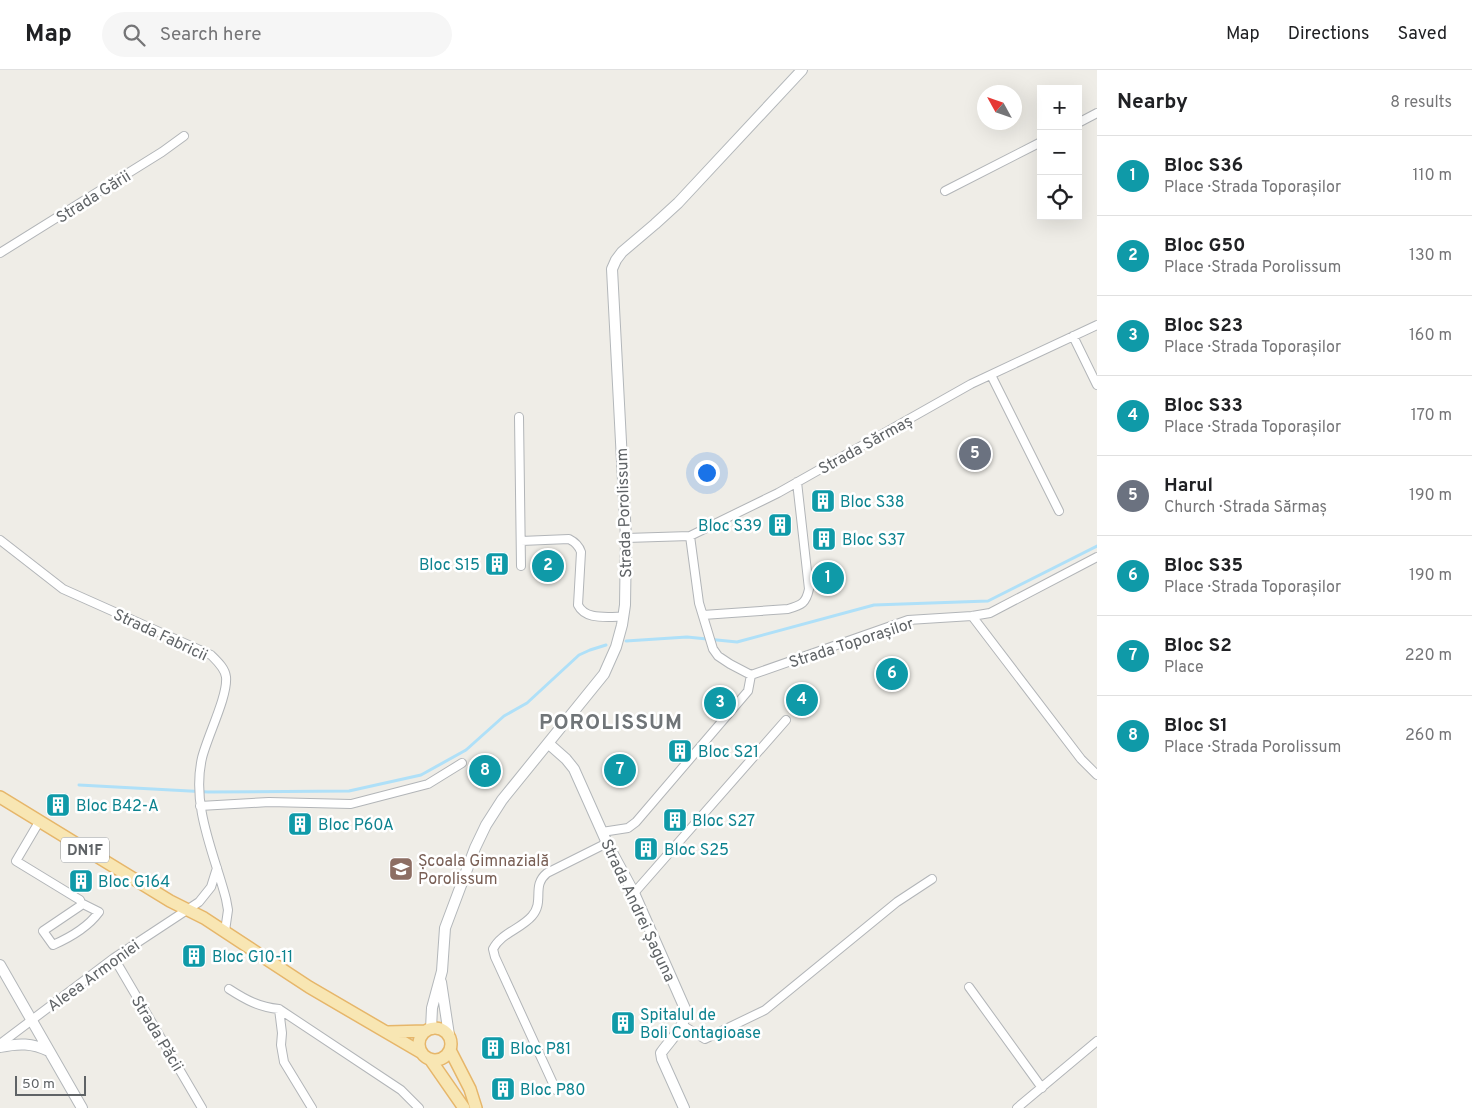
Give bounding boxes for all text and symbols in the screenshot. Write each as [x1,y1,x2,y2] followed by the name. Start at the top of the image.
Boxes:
[102,12,452,57] search box
[25,20,72,50] text: Map
[120,21,148,49] icon: search
[160,23,261,47] text: Search here
[1226,23,1260,46] text: Map
[1288,23,1370,46] text: Directions
[1398,23,1447,46] text: Saved
[977,85,1022,130] north arrow
[1037,85,1082,220] map controls
[1037,85,1082,130] button: +
[1117,89,1188,116] text: Nearby
[1390,93,1452,113] text: 8 results
[1037,130,1082,175] button: −
[1164,154,1243,178] text: Bloc S36
[1130,166,1136,186] text: 1
[1412,166,1452,186] text: 110 m
[53,167,135,229] street label: Strada Gării
[1037,175,1082,220] button: locate
[1164,178,1341,198] text: Place · Strada Toporașilor
[1164,234,1246,258] text: Bloc G50
[1128,246,1138,266] text: 2
[1409,246,1452,266] text: 130 m
[1164,258,1341,278] text: Place · Strada Porolissum
[1164,314,1243,338] text: Bloc S23
[1128,326,1138,346] text: 3
[1409,326,1452,346] text: 160 m
[1164,338,1341,358] text: Place · Strada Toporașilor
[1164,394,1243,418] text: Bloc S33
[1128,406,1138,426] text: 4
[1411,406,1452,426] text: 170 m
[816,412,916,480] street label: Strada Sărmaș
[1164,418,1341,438] text: Place · Strada Toporașilor
[959,435,991,473] pin: 5
[613,448,637,578] street label: Strada Porolissum
[694,460,720,486] your location
[1164,474,1213,498] text: Harul
[1128,486,1138,506] text: 5
[1409,486,1452,506] text: 190 m
[810,488,836,514] building icon: Bloc S38
[840,493,905,513] place label: Bloc S38
[1164,498,1327,518] text: Church · Strada Sărmaș
[767,512,793,538] building icon: Bloc S39
[698,517,762,537] place label: Bloc S39
[811,526,837,552] building icon: Bloc S37
[842,531,905,551] place label: Bloc S37
[532,547,564,585] pin: 2
[484,551,510,577] building icon: Bloc S15
[1164,554,1243,578] text: Bloc S35
[419,556,480,576] place label: Bloc S15
[812,559,844,597] pin: 1
[1128,566,1138,586] text: 6
[1409,566,1452,586] text: 190 m
[1164,578,1341,598] text: Place · Strada Toporașilor
[110,605,211,666] street label: Strada Fabricii
[787,614,917,673] street label: Strada Toporașilor
[1164,634,1232,658] text: Bloc S2
[1129,646,1137,666] text: 7
[1405,646,1452,666] text: 220 m
[876,655,908,693] pin: 6
[1164,658,1204,678] text: Place
[786,681,818,719] pin: 4
[704,684,736,722] pin: 3
[539,710,683,737] district label: POROLISSUM
[1164,714,1228,738] text: Bloc S1
[1128,726,1138,746] text: 8
[1405,726,1452,746] text: 260 m
[667,738,693,764] building icon: Bloc S21
[1164,738,1341,758] text: Place · Strada Porolissum
[698,743,759,763] place label: Bloc S21
[604,751,636,789] pin: 7
[469,752,501,790] pin: 8
[45,792,71,818] building icon: Bloc B42-A
[76,797,159,817] place label: Bloc B42-A
[662,807,688,833] building icon: Bloc S27
[287,811,313,837] building icon: Bloc P60A
[692,812,755,832] place label: Bloc S27
[318,816,394,836] place label: Bloc P60A
[595,836,679,985] street label: Strada Andrei Șaguna
[633,836,659,862] building icon: Bloc S25
[61,838,109,862] road number: DN1F
[664,841,729,861] place label: Bloc S25
[418,852,549,890] place label: Școala Gimnazială Porolissum
[388,856,414,882] school or university icon: Școala Gimnazială Porolissum
[68,868,94,894] building icon: Bloc G164
[98,873,170,893] place label: Bloc G164
[44,936,144,1017] street label: Aleea Armoniei
[181,943,207,969] building icon: Bloc G10-11
[212,948,293,968] place label: Bloc G10-11
[126,992,187,1076] street label: Strada Păcii
[640,1006,761,1044] place label: Spitalul de Boli Contagioase
[610,1010,636,1036] building icon: Spitalul de Boli Contagioase
[480,1035,506,1061] building icon: Bloc P81
[510,1040,571,1060] place label: Bloc P81
[15,1073,86,1096] scale bar
[22,1076,55,1093] text: 50 m
[490,1076,516,1102] building icon: Bloc P80
[520,1081,585,1101] place label: Bloc P80

